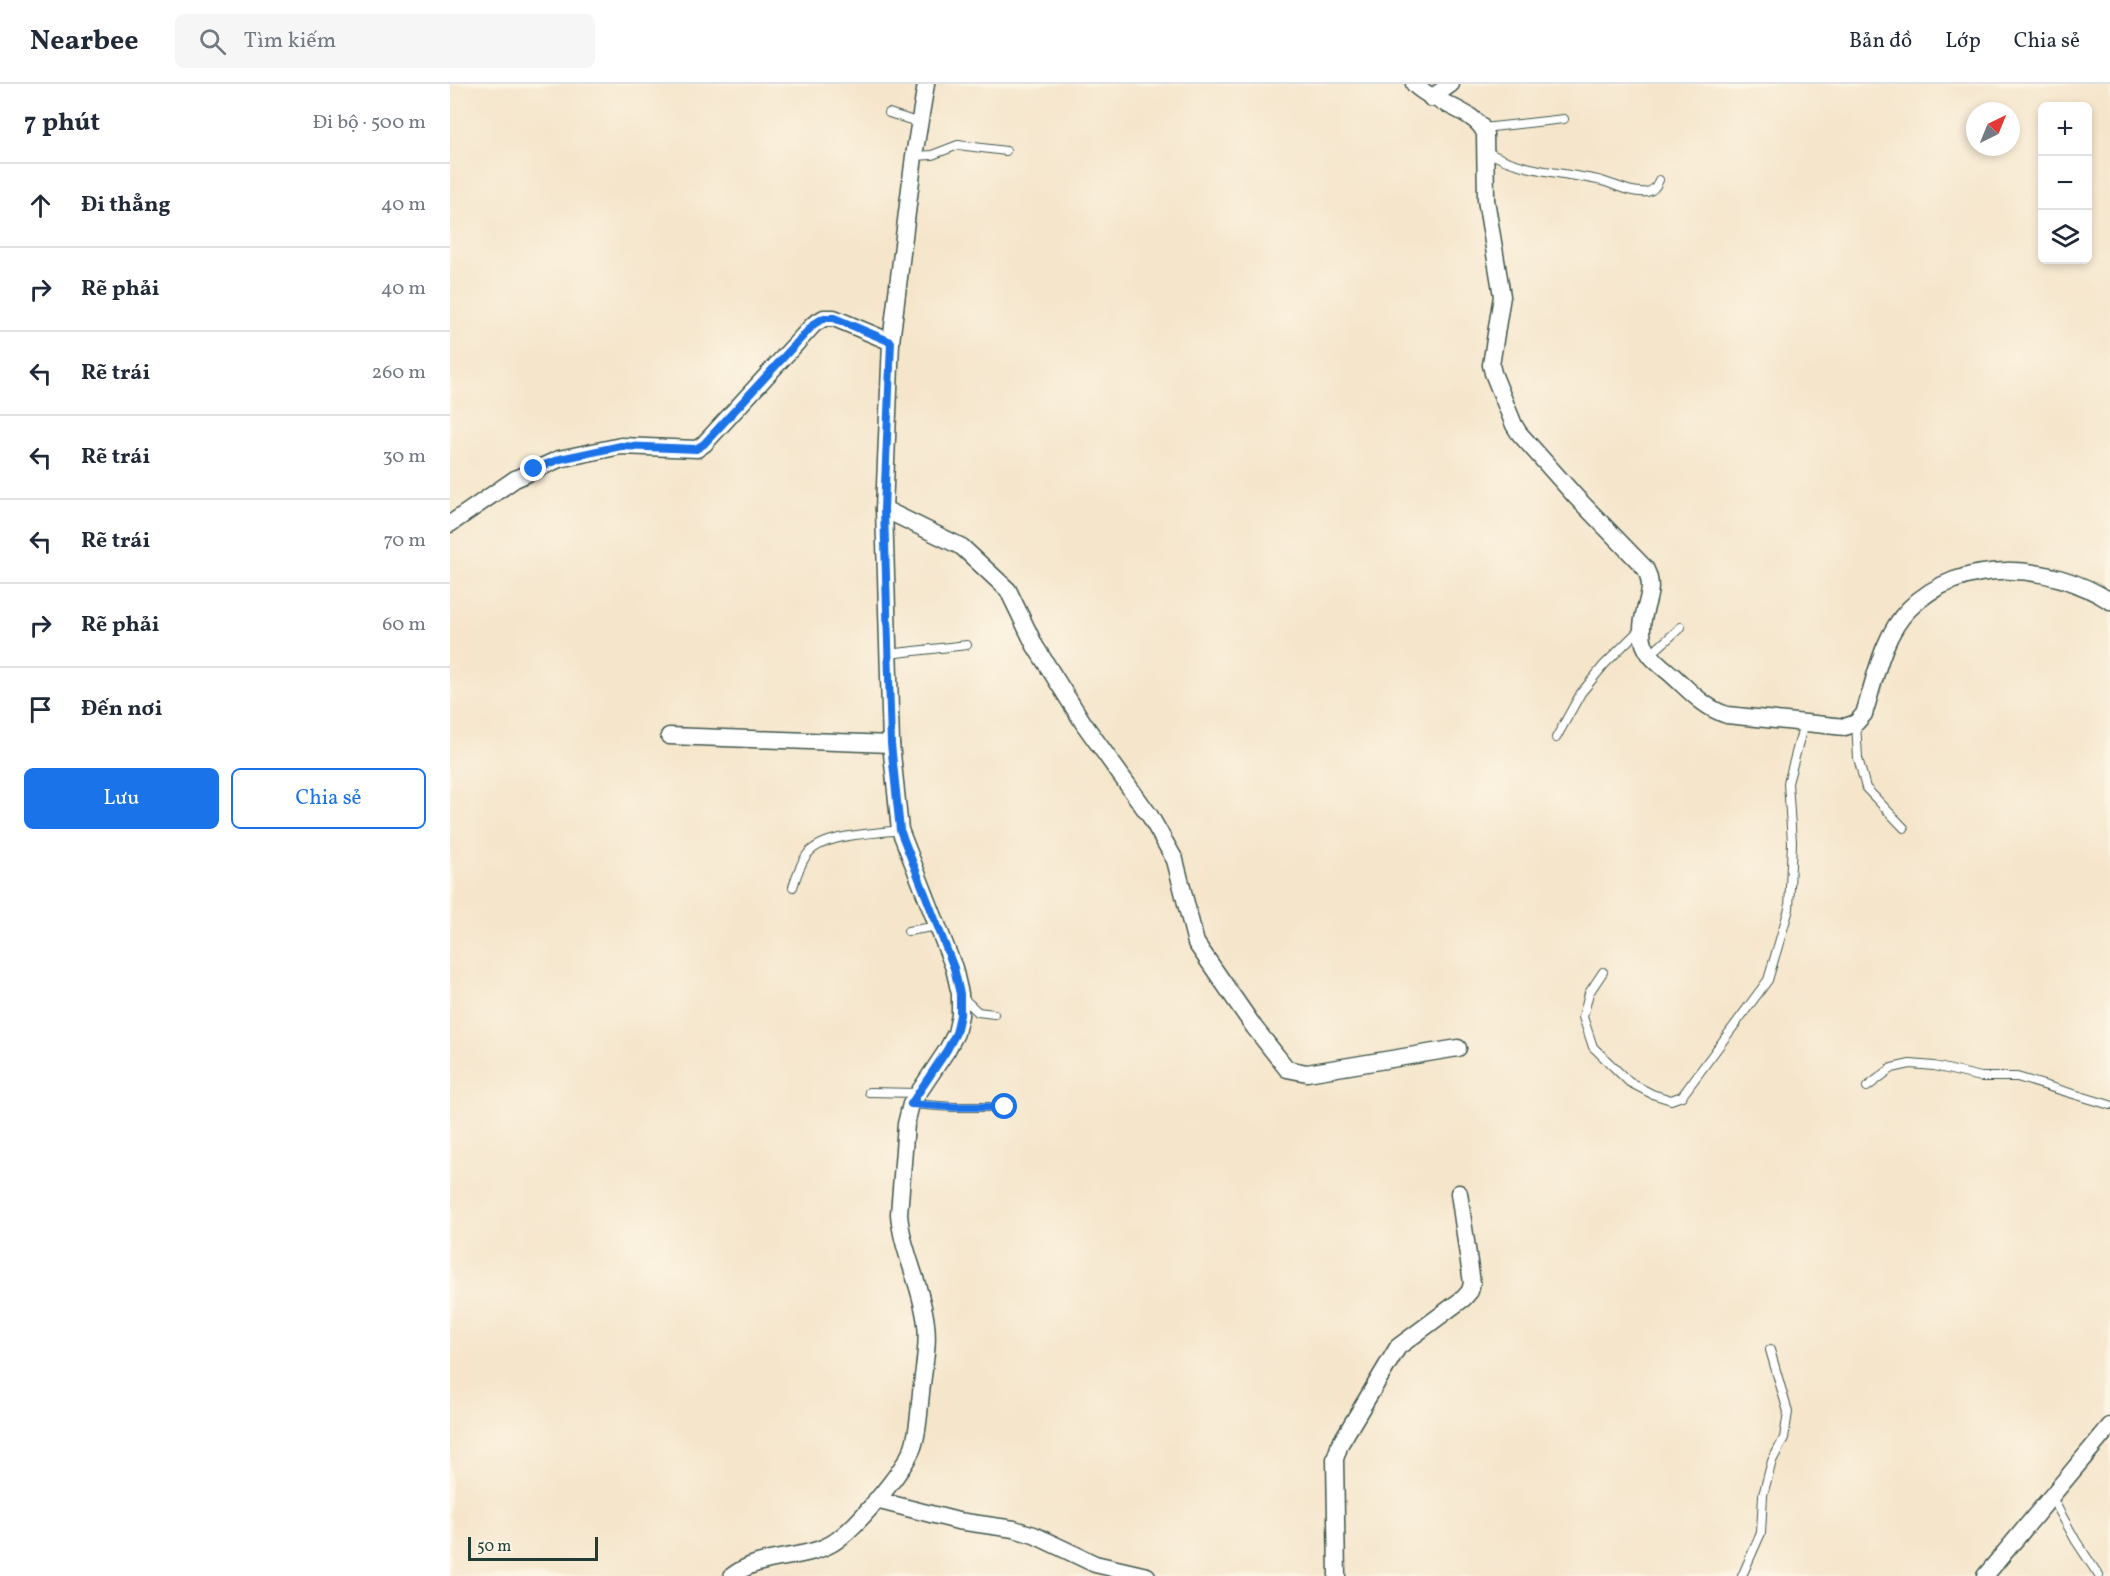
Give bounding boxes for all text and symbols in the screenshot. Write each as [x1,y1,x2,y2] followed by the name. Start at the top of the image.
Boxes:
[175,14,595,68] search box
[30,22,139,61] text: Nearbee
[196,25,229,58] icon: search
[244,26,336,57] text: Tìm kiếm
[1849,27,1912,56] text: Bản đồ
[1945,27,1981,56] text: Lớp
[2014,27,2080,56] text: Chia sẻ
[1966,102,2020,156] north arrow
[2038,102,2092,264] map controls
[2038,102,2092,156] button: +
[24,105,100,141] text: 7 phút
[313,109,426,137] text: Đi bộ · 500 m
[2038,156,2092,210] button: −
[24,189,57,222] icon: ahead
[81,190,171,221] text: Đi thẳng
[381,191,426,219] text: 40 m
[2038,210,2092,264] button: layers
[24,273,57,306] icon: right
[81,274,160,305] text: Rẽ phải
[381,275,426,303] text: 40 m
[24,357,57,390] icon: left
[81,358,150,389] text: Rẽ trái
[371,359,426,387] text: 260 m
[24,441,57,474] icon: left
[81,442,150,473] text: Rẽ trái
[382,443,426,471] text: 30 m
[520,455,546,481] route end
[24,525,57,558] icon: left
[81,526,150,557] text: Rẽ trái
[383,527,426,555] text: 70 m
[24,609,57,642] icon: right
[81,610,160,641] text: Rẽ phải
[382,611,426,639] text: 60 m
[24,693,57,726] icon: arrive
[81,694,163,725] text: Đến nơi
[24,768,219,829] button: Lưu
[231,768,426,829] button: Chia sẻ
[991,1093,1017,1119] route start
[468,1534,598,1562] scale bar
[477,1536,511,1558] text: 50 m

